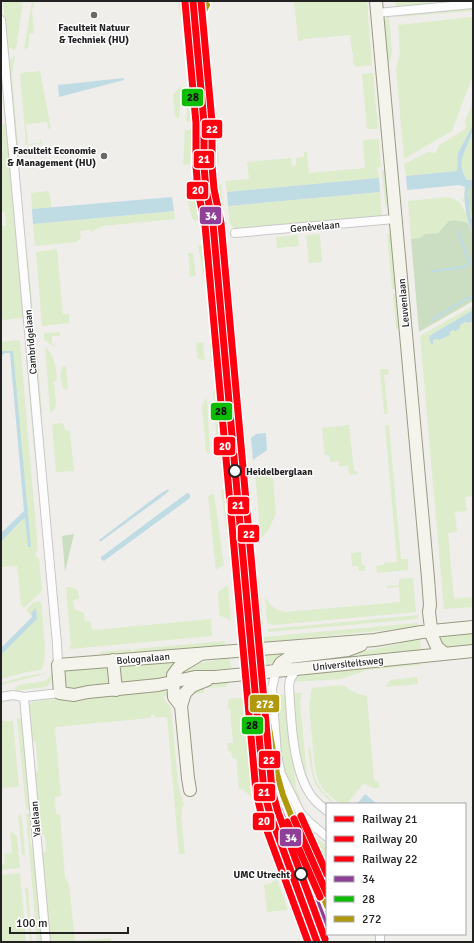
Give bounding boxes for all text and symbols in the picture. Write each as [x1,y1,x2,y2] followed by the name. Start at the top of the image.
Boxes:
[89,10,99,20] marker: Faculteit Natuur & Techniek (HU)
[58,22,130,46] place label: Faculteit Natuur & Techniek (HU)
[181,88,204,107] line badge: 28
[187,91,199,104] text: 28
[201,119,223,139] line badge: 22
[206,123,218,136] text: 22
[7,145,96,169] place label: Faculteit Economie & Management (HU)
[193,150,215,169] line badge: 21
[99,151,109,161] marker: Faculteit Economie & Management (HU)
[198,153,210,166] text: 21
[186,181,209,200] line badge: 20
[192,184,204,197] text: 20
[199,206,222,225] line badge: 34
[205,210,217,223] text: 34
[290,219,340,235] street label: Genèvelaan
[396,278,412,328] street label: Leuvenlaan
[22,309,40,375] street label: Cambridgelaan
[210,402,233,421] line badge: 28
[215,405,227,418] text: 28
[213,436,236,456] line badge: 20
[219,440,231,453] text: 20
[228,464,242,478] marker: Heidelberglaan
[246,466,313,478] place label: Heidelberglaan
[227,496,250,515] line badge: 21
[232,499,244,512] text: 21
[237,524,260,543] line badge: 22
[243,528,255,541] text: 22
[116,651,170,667] street label: Bolognalaan
[312,654,384,674] street label: Universiteitsweg
[249,694,280,713] line badge: 272
[256,698,274,711] text: 272
[241,716,264,735] line badge: 28
[246,719,258,732] text: 28
[258,750,281,769] line badge: 22
[263,754,275,767] text: 22
[253,783,276,802] line badge: 21
[258,786,270,799] text: 21
[28,800,44,837] street label: Yalelaan
[326,803,466,935] legend
[252,812,275,831] line badge: 20
[362,812,418,827] text: Railway 21
[258,815,270,828] text: 20
[279,828,302,847] line badge: 34
[285,832,297,845] text: 34
[362,832,418,847] text: Railway 20
[362,852,418,867] text: Railway 22
[294,867,308,881] marker: UMC Utrecht
[233,869,290,881] place label: UMC Utrecht
[362,872,375,887] text: 34
[362,892,375,907] text: 28
[10,909,128,935] scale bar
[362,912,381,927] text: 272
[16,916,48,931] text: 100 m

